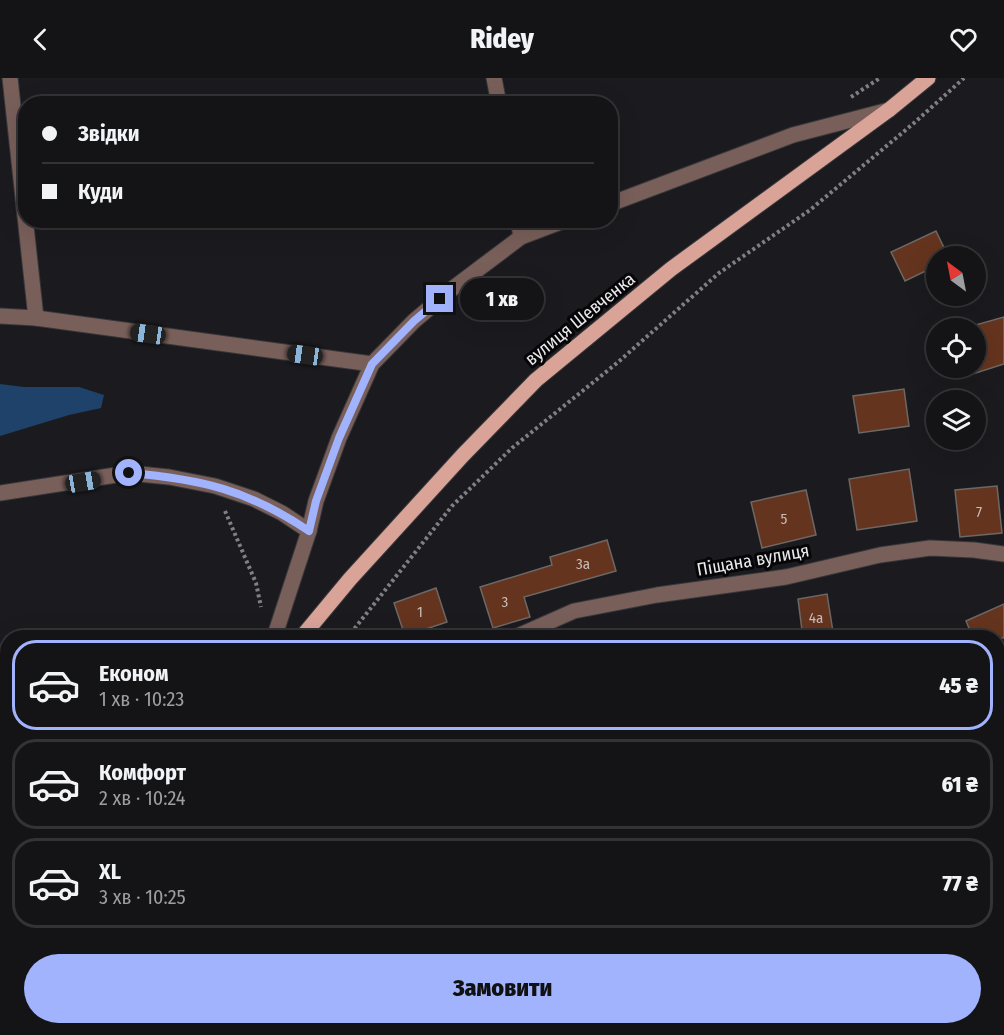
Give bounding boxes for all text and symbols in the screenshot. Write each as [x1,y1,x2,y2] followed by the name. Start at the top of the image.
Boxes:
[24,23,57,56] icon: back
[470,23,534,55] text: Ridey
[947,23,980,56] icon: heart
[78,120,140,147] text: Звідки
[78,178,123,205] text: Куди
[926,246,986,306] north arrow
[926,246,986,450] map controls
[521,268,640,370] street label: вулиця Шевченка
[461,278,545,320] callout: 1 хв
[426,285,453,312] route end
[486,287,518,311] text: 1 хв
[926,318,986,378] button: locate
[129,323,167,345] car
[286,344,324,366] car
[926,390,986,450] button: layers
[115,459,142,486] route start
[64,470,102,494] car
[976,503,982,521] house number: 7
[781,510,788,528] house number: 5
[695,539,811,581] street label: Піщана вулиця
[576,555,590,573] house number: 3а
[502,593,509,611] house number: 3
[417,603,423,621] house number: 1
[809,609,823,627] house number: 4а
[27,658,81,712] icon: car
[99,660,169,687] text: Економ
[939,672,978,699] text: 45 ₴
[99,687,184,711] text: 1 хв · 10:23
[27,757,81,811] icon: car
[99,759,186,786] text: Комфорт
[942,771,978,798] text: 61 ₴
[99,786,186,810] text: 2 хв · 10:24
[27,856,81,910] icon: car
[99,858,121,885] text: XL
[942,870,978,897] text: 77 ₴
[99,885,186,909] text: 3 хв · 10:25
[24,954,981,1023] button: Замовити

